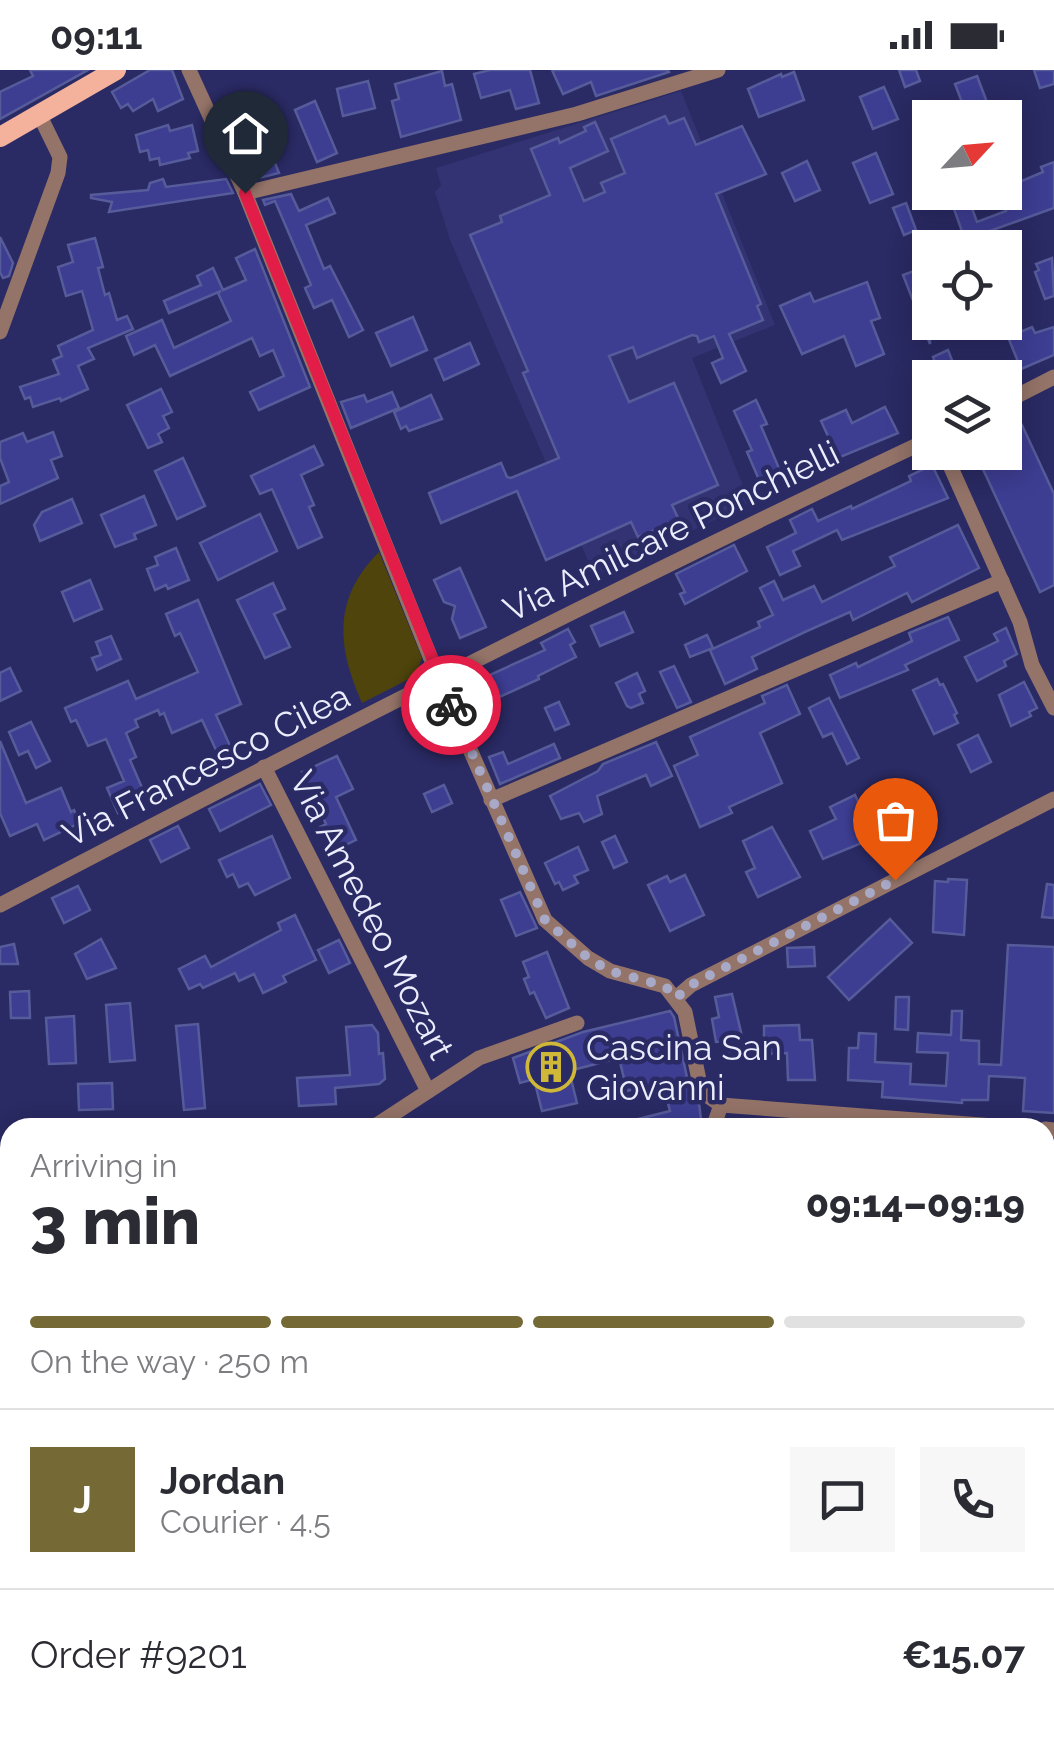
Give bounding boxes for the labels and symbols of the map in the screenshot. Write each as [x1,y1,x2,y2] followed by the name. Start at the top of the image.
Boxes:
[203,91,288,194] pin
[912,100,1022,210] north arrow
[497,432,845,630] street label: Via Amilcare Ponchielli
[401,655,501,755] courier
[56,675,356,855] street label: Via Francesco Cilea
[282,764,463,1066] street label: Via Amedeo Mozart
[853,778,938,881] pin
[586,1027,782,1108] place label: Cascina San Giovanni
[525,1041,577,1093] building icon: Cascina San Giovanni

